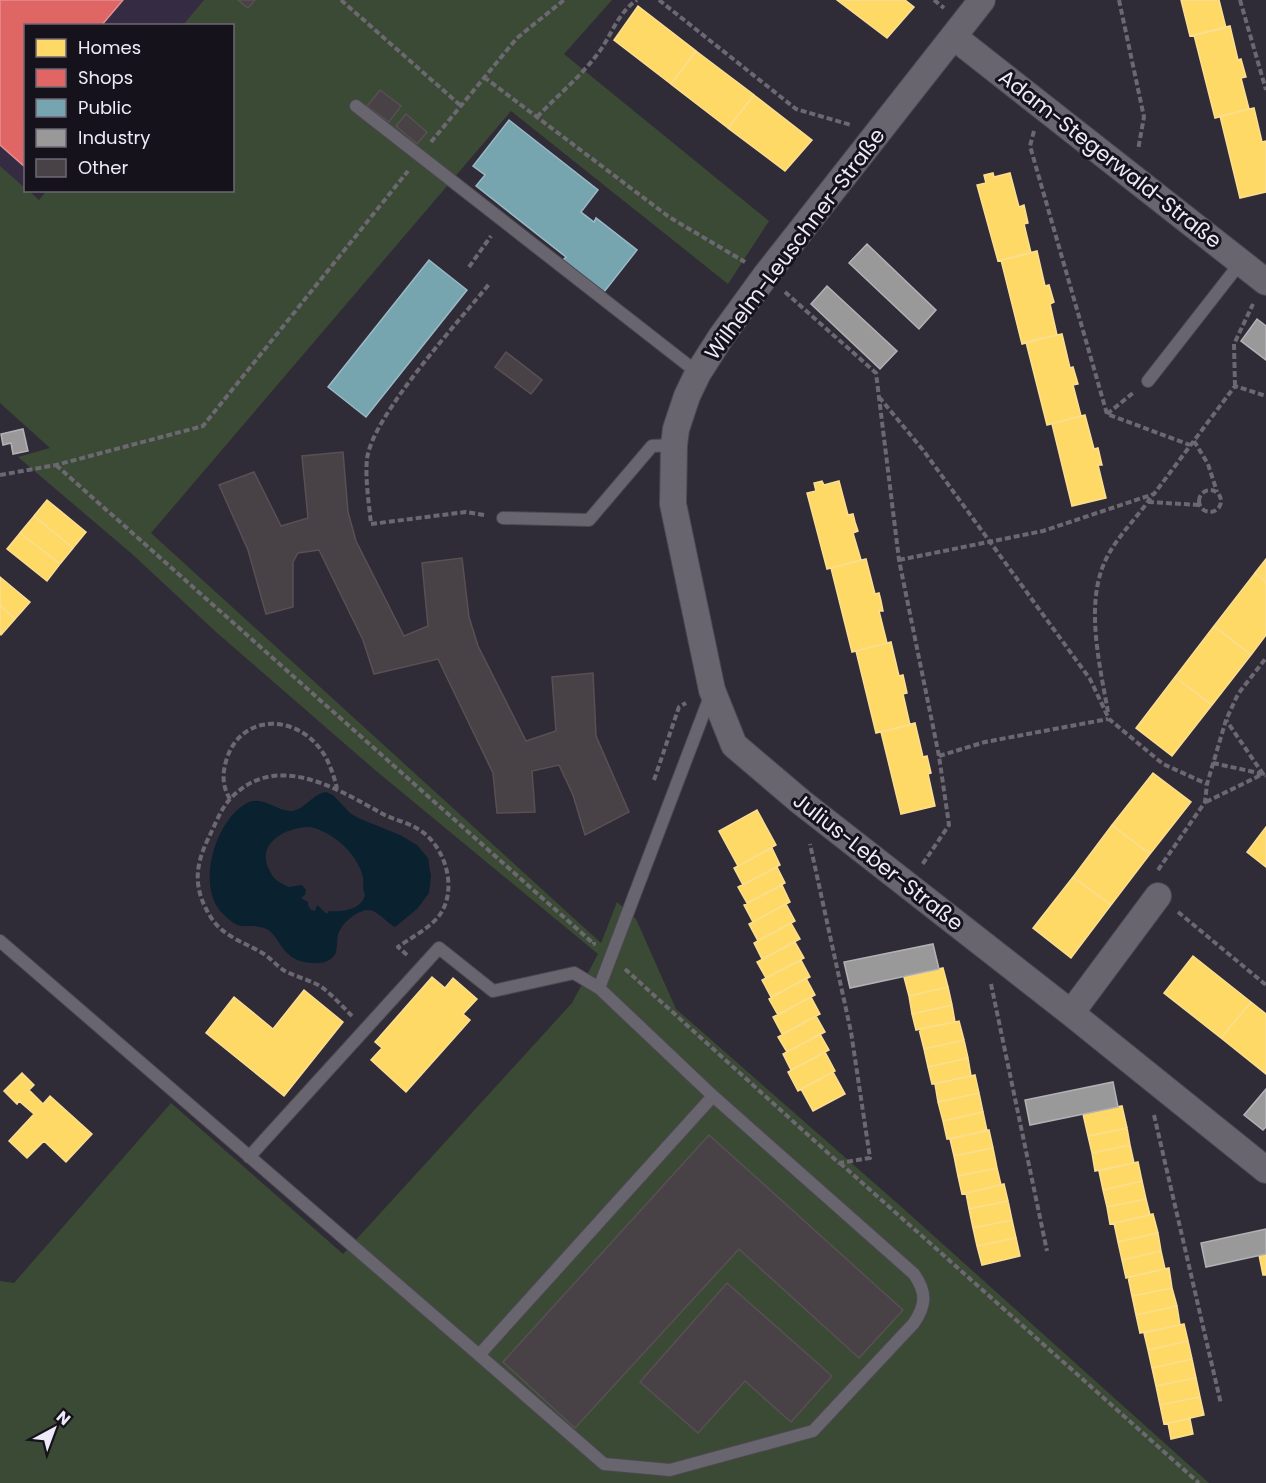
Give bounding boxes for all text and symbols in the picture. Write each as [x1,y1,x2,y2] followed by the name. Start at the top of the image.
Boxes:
[24,24,234,192] legend
[78,35,141,60] text: Homes
[993,62,1228,255] street label: Adam-Stegerwald-Straße
[78,65,133,90] text: Shops
[78,95,132,120] text: Public
[698,122,891,366] street label: Wilhelm-Leuschner-Straße
[78,125,150,150] text: Industry
[78,155,128,180] text: Other
[787,786,970,937] street label: Julius-Leber-Straße
[24,1399,84,1459] north arrow
[51,1405,76,1431] text: N

